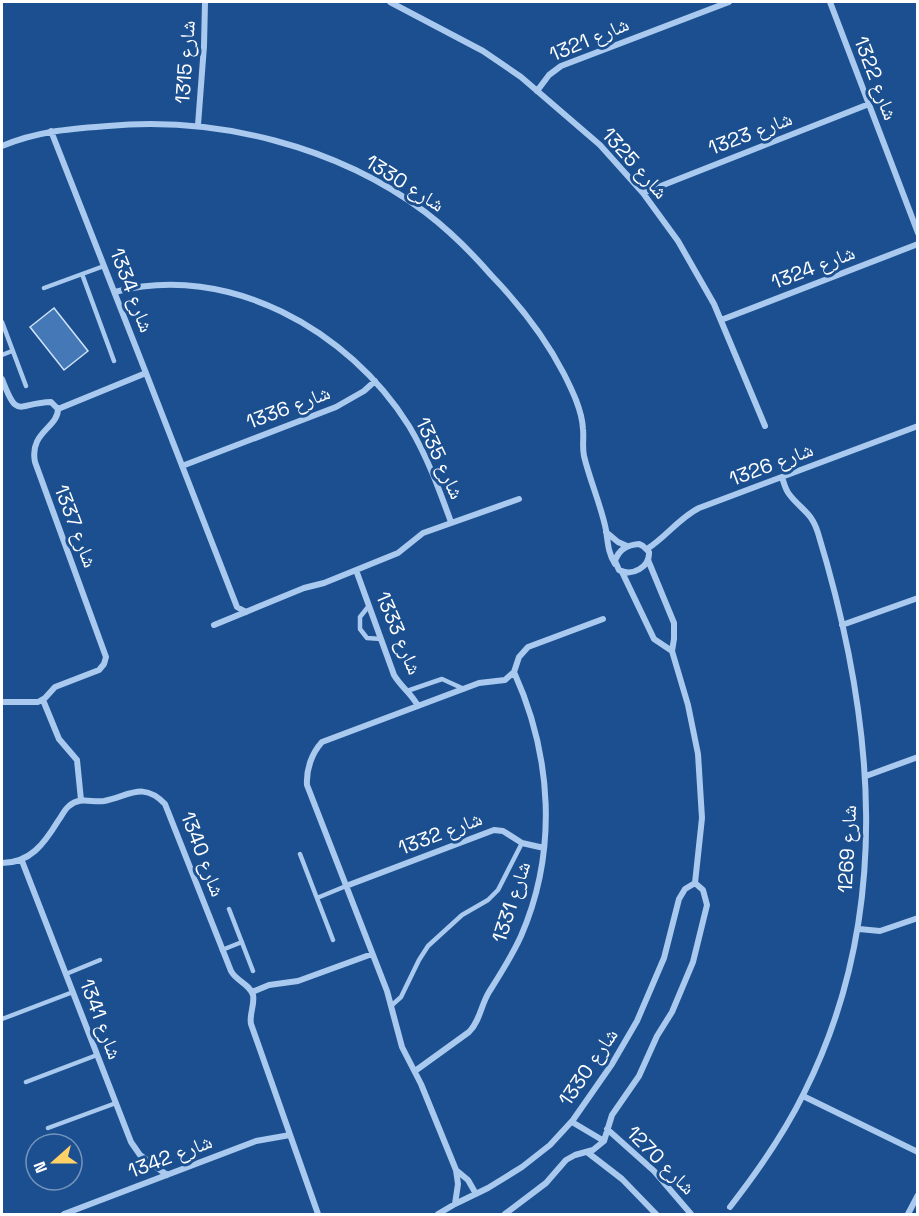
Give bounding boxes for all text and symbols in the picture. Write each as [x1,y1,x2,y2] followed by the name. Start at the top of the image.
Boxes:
[545,11,633,67] street label: شارع 1321
[169,19,201,105] street label: شارع 1315
[848,32,904,124] street label: شارع 1322
[704,105,796,161] street label: شارع 1323
[596,122,674,204] street label: شارع 1325
[361,149,449,217] street label: شارع 1330
[767,239,859,295] street label: شارع 1324
[104,244,160,336] street label: شارع 1334
[242,379,334,435] street label: شارع 1336
[410,413,470,503] street label: شارع 1335
[725,436,817,492] street label: شارع 1326
[48,481,104,571] street label: شارع 1337
[370,588,428,678] street label: شارع 1333
[832,804,862,894] street label: شارع 1269
[394,805,486,861] street label: شارع 1332
[175,808,231,900] street label: شارع 1340
[486,858,536,946] street label: شارع 1331
[74,975,128,1063] street label: شارع 1341
[552,1023,624,1111] street label: شارع 1330
[621,1120,701,1200] street label: شارع 1270
[124,1128,216,1184] street label: شارع 1342
[24,1132,84,1192] north arrow
[29,1158,52,1176] text: N

